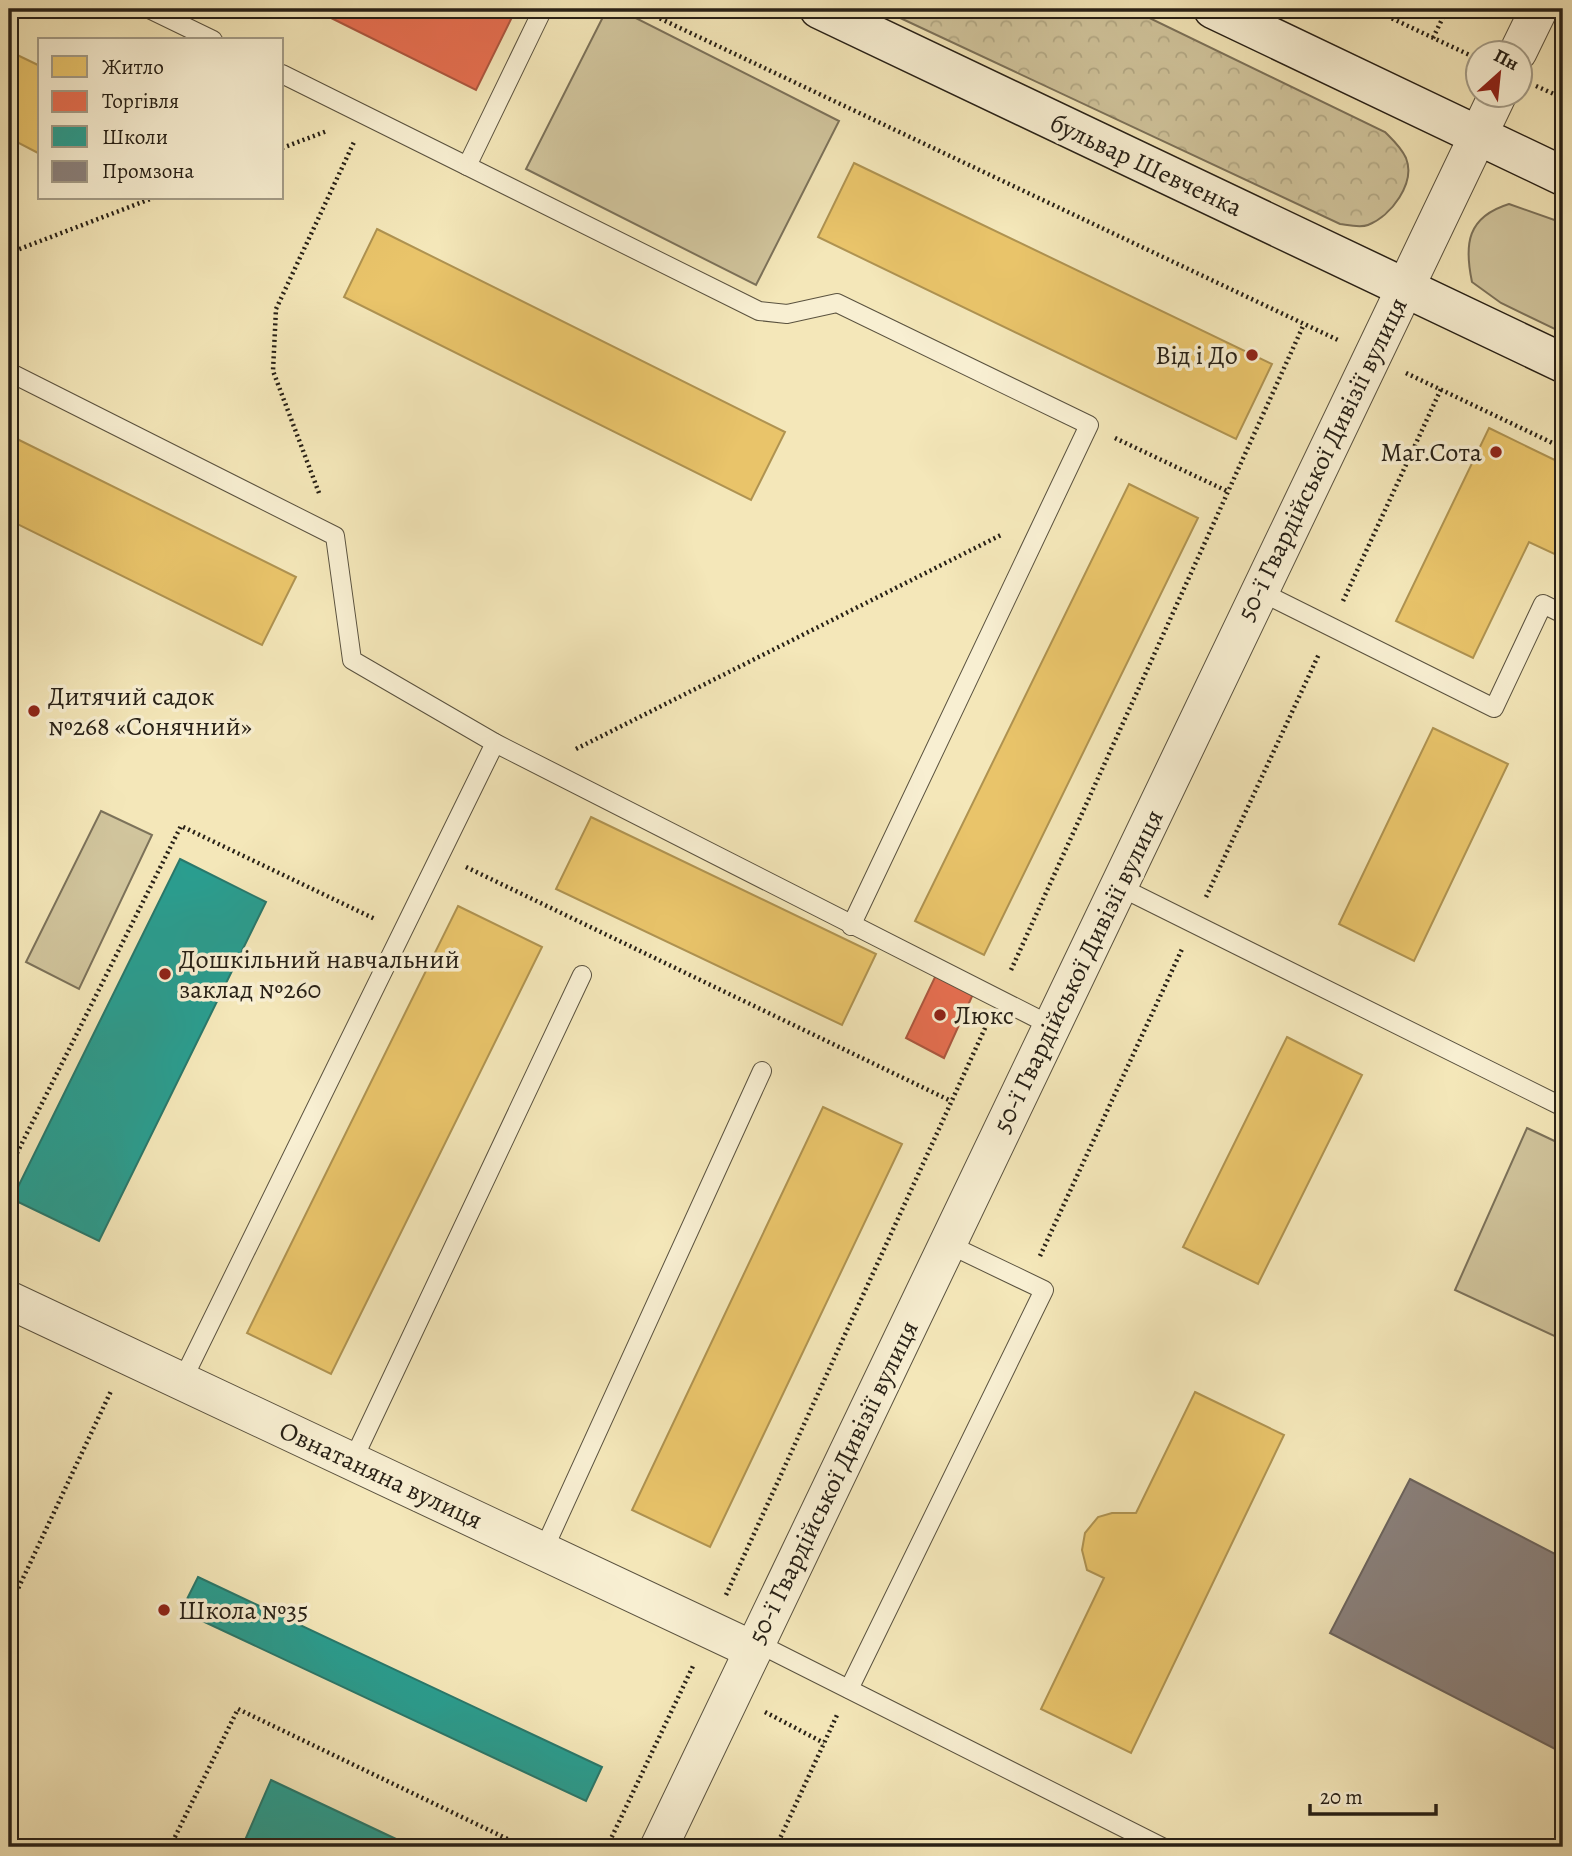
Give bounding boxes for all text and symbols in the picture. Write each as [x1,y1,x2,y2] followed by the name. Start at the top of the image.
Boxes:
[38,38,284,200] legend
[1464,38,1534,108] north arrow
[1489,43,1523,77] text: Пн
[102,53,164,81] text: Житло
[102,87,179,115] text: Торгівля
[1044,105,1248,225] street label: бульвар Шевченка
[102,123,168,151] text: Школи
[102,157,195,185] text: Промзона
[1228,292,1416,626] street label: 50-ї Гвардійської Дивізії вулиця
[1155,338,1238,373] place label: Від і До
[1244,347,1260,363] marker: Від і До
[1380,435,1482,470] place label: Маг.Сота
[1488,444,1504,460] marker: Маг.Сота
[48,679,252,744] place label: Дитячий садок №268 «Сонячний»
[26,703,42,719] marker: Дитячий садок №268 «Сонячний»
[984,804,1172,1138] street label: 50-ї Гвардійської Дивізії вулиця
[179,942,460,1007] place label: Дошкільний навчальний заклад №260
[157,966,173,982] marker: Дошкільний навчальний заклад №260
[954,998,1014,1033] place label: Люкс
[932,1007,948,1023] marker: Люкс
[739,1315,927,1649] street label: 50-ї Гвардійської Дивізії вулиця
[274,1413,488,1537] street label: Овнатаняна вулиця
[178,1593,308,1628] place label: Школа №35
[156,1602,172,1618] marker: Школа №35
[1310,1772,1436,1816] scale bar
[1320,1783,1363,1811] text: 20 m

